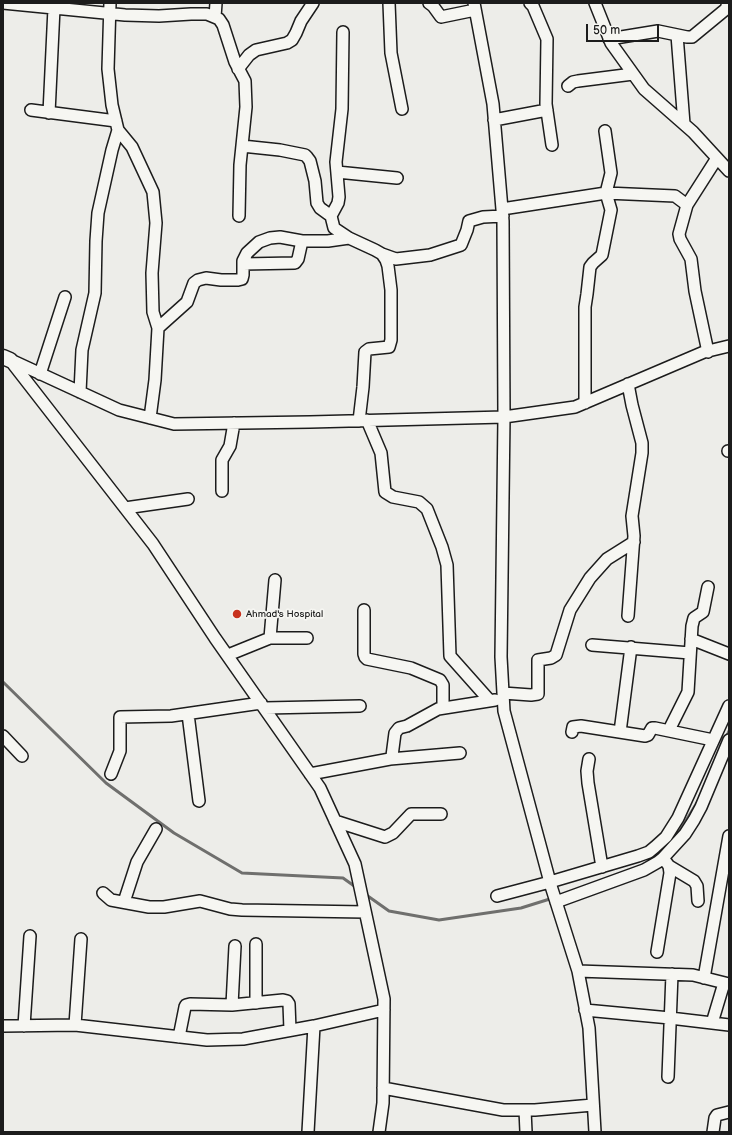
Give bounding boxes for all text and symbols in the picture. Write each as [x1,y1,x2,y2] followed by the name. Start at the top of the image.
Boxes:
[588,16,661,42] scale bar
[593,23,620,38] text: 50 m
[231,608,243,620] marker: Ahmad's Hospital
[246,608,323,620] place label: Ahmad's Hospital

